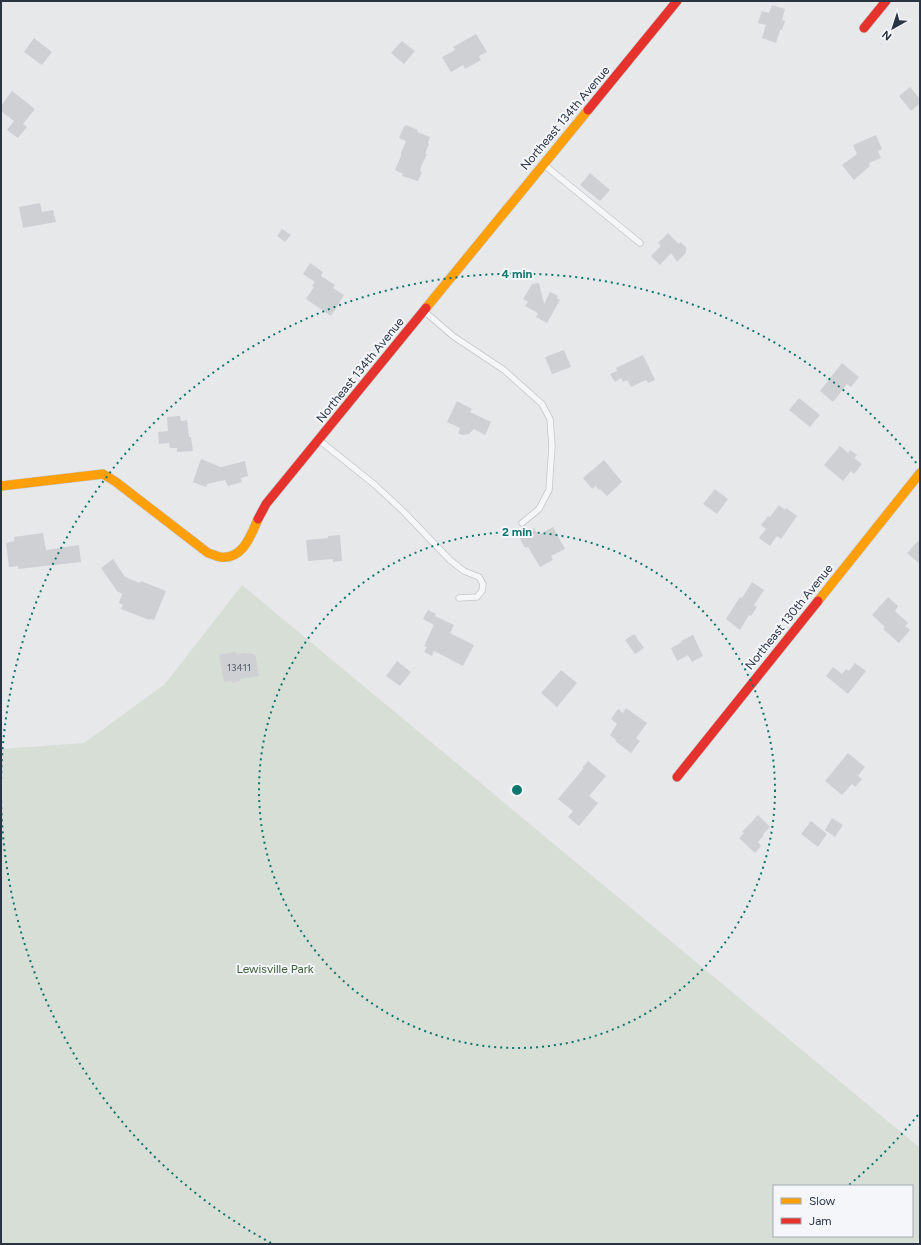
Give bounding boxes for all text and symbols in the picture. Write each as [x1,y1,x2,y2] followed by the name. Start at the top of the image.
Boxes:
[873,8,913,48] north arrow
[880,28,894,43] text: N
[518,63,613,173] street label: Northeast 134th Avenue
[502,267,533,281] text: 4 min
[313,314,407,425] street label: Northeast 134th Avenue
[502,525,532,539] text: 2 min
[742,561,836,672] street label: Northeast 130th Avenue
[227,661,251,674] house number: 13411
[510,783,524,797] centre of rings
[236,962,314,976] park label: Lewisville Park
[773,1185,913,1237] legend
[809,1194,836,1208] text: Slow
[809,1214,832,1228] text: Jam

